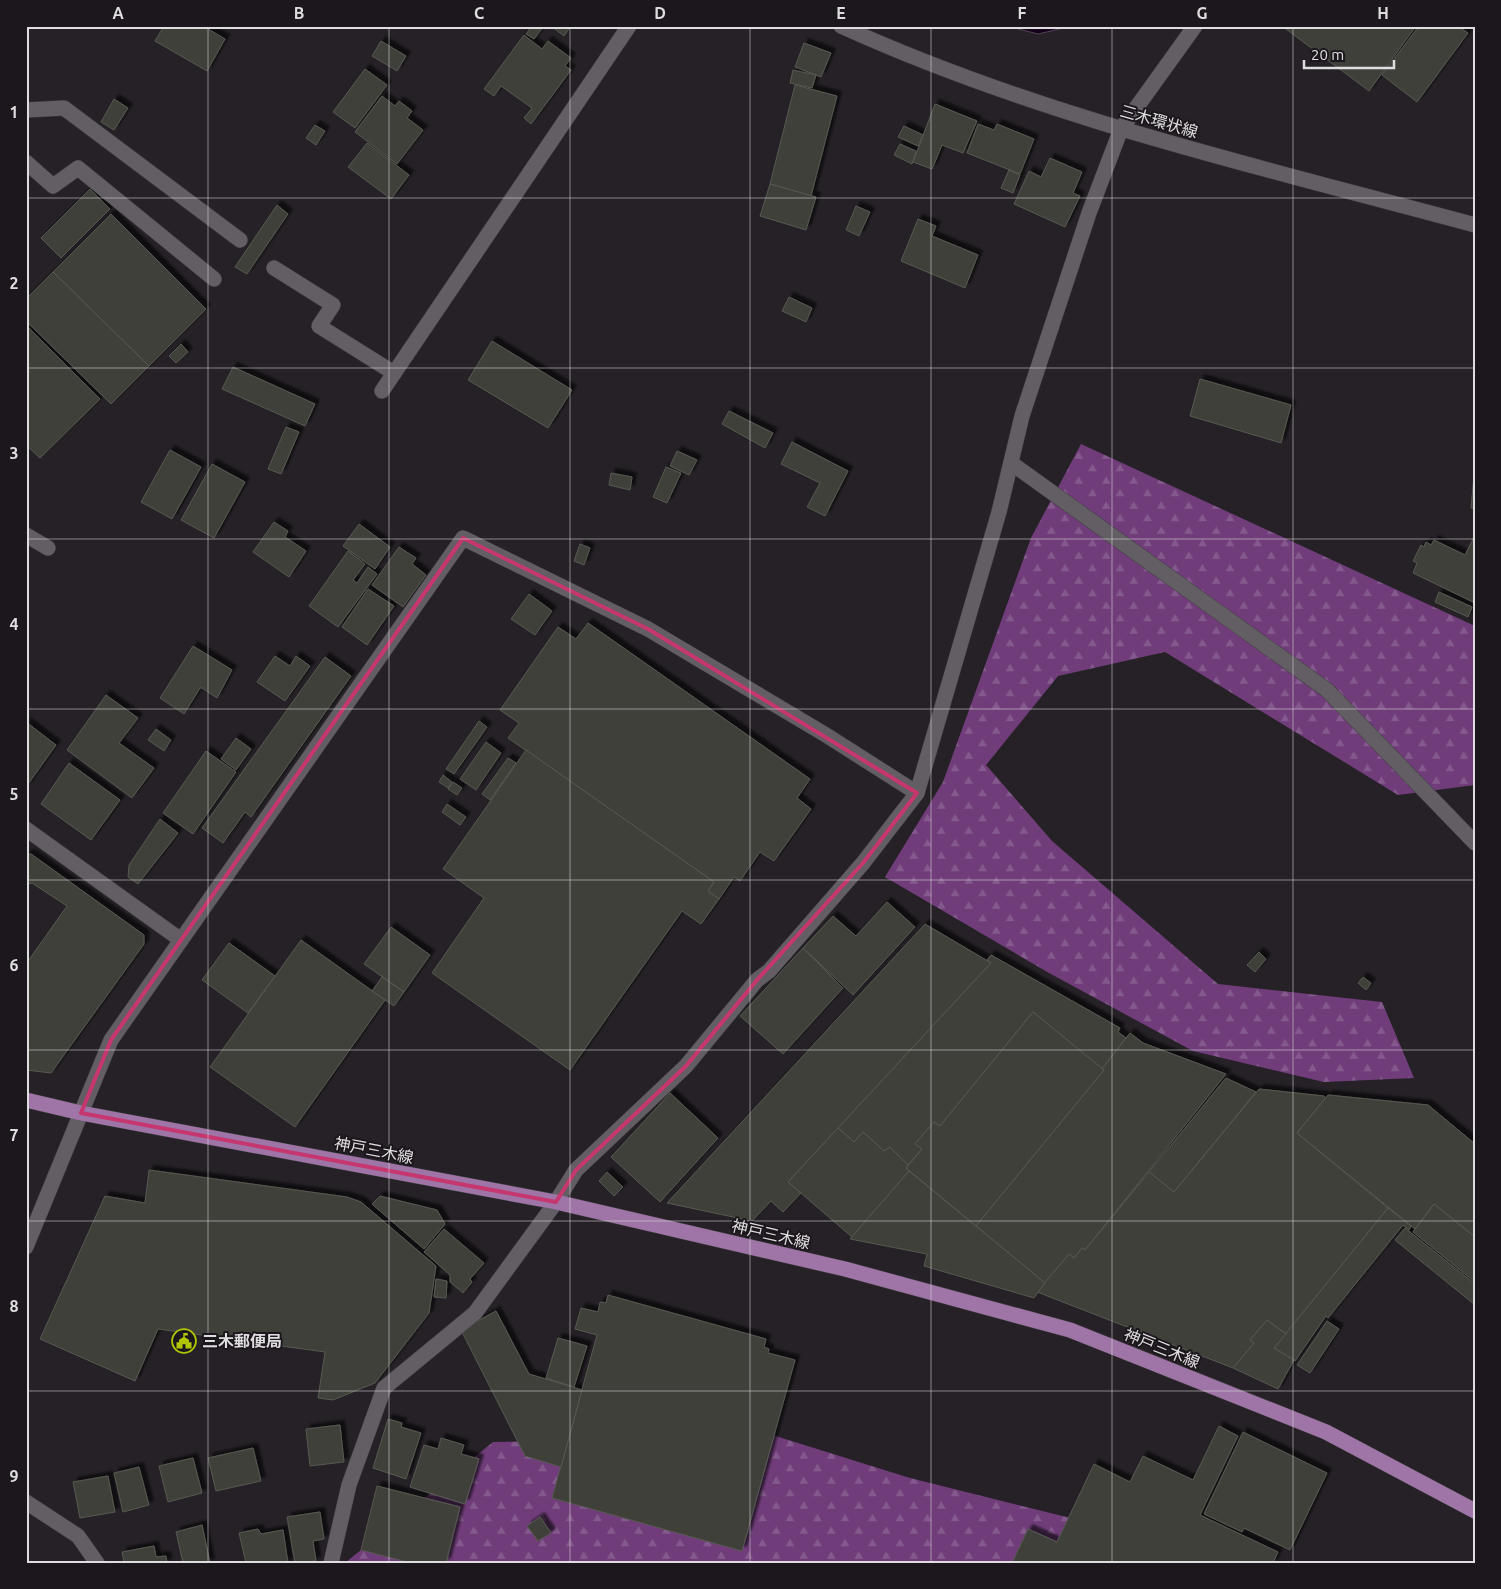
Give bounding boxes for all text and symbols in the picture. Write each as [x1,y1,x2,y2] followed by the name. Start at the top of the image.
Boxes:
[112,4,124,22] text: A
[294,4,304,22] text: B
[474,4,484,22] text: C
[654,4,666,22] text: D
[836,4,846,22] text: E
[1018,4,1027,22] text: F
[1196,4,1208,22] text: G
[1377,4,1389,22] text: H
[1304,38,1394,70] scale bar
[1311,46,1344,63] text: 20 m
[1118,101,1200,141] street label: 三木環状線
[9,103,19,121] text: 1
[9,274,19,292] text: 2
[9,444,19,462] text: 3
[9,615,19,633] text: 4
[9,785,19,803] text: 5
[9,956,19,974] text: 6
[9,1126,19,1144] text: 7
[333,1134,415,1166] street label: 神戸三木線
[730,1216,812,1252] street label: 神戸三木線
[9,1297,19,1315] text: 8
[1122,1325,1202,1371] street label: 神戸三木線
[171,1328,197,1354] public building icon: 三木郵便局
[202,1332,282,1350] place label: 三木郵便局
[9,1467,19,1485] text: 9

